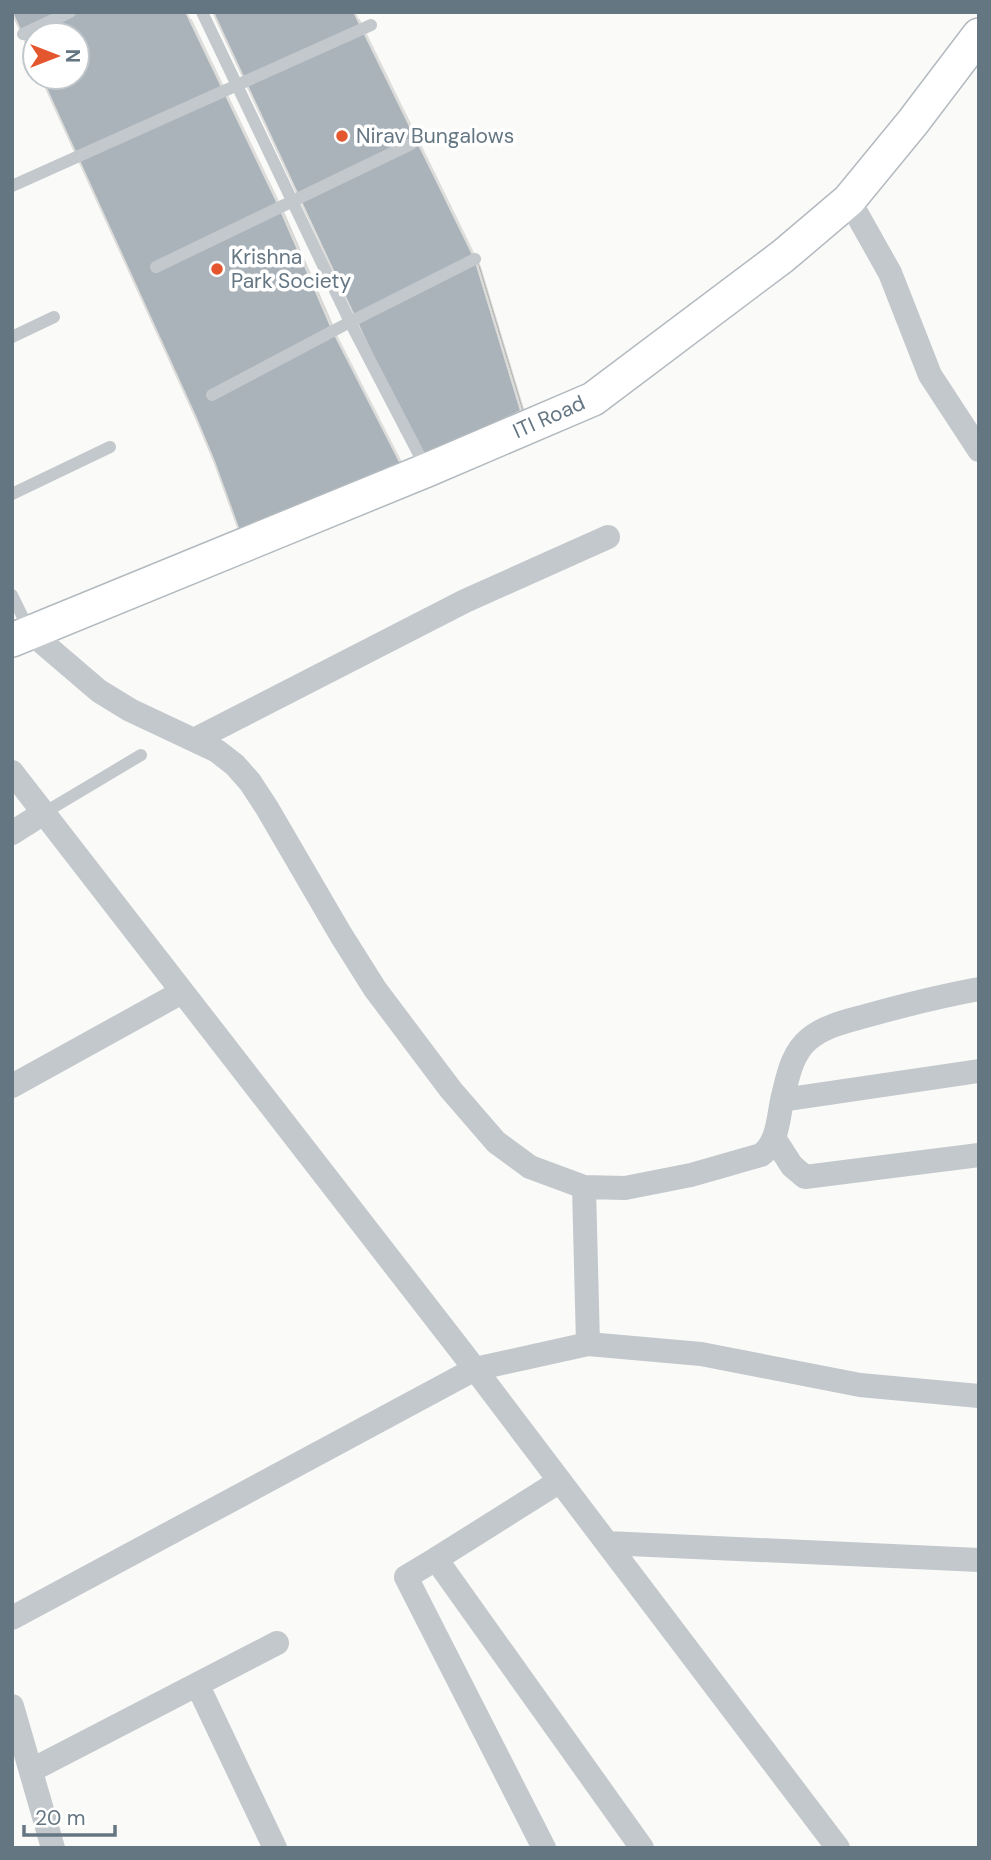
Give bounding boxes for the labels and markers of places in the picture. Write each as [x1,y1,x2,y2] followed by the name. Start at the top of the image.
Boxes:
[356,122,514,150] place label: Nirav Bungalows
[334,128,350,144] marker: Nirav Bungalows
[231,243,352,295] place label: Krishna Park Society
[209,261,225,277] marker: Krishna Park Society

